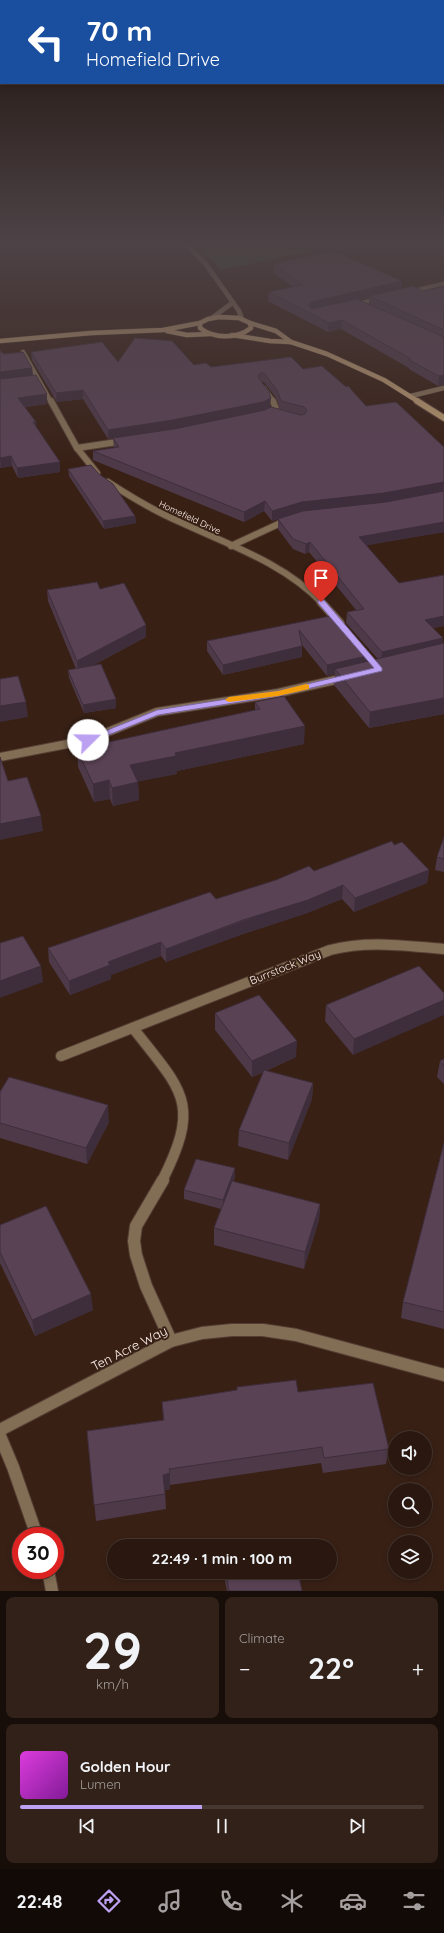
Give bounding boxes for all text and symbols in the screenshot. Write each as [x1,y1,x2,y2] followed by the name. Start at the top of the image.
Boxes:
[86,13,152,48] text: 70 m
[20,16,72,68] icon: left
[86,48,220,71] text: Homefield Drive
[157,498,223,536] street label: Homefield Drive
[304,561,338,602] pin
[310,567,332,589] icon: arrive
[67,719,109,761] position arrow
[247,946,323,988] street label: Burrstock Way
[88,1322,170,1374] street label: Ten Acre Way
[388,1431,432,1579] map controls
[388,1431,432,1475] button: sound
[388,1483,432,1527] button: search
[12,1527,64,1579] speed limit sign: 30
[388,1535,432,1579] button: layers
[152,1549,292,1568] text: 22:49 · 1 min · 100 m
[83,1617,142,1682] text: 29
[239,1630,285,1646] text: Climate
[308,1649,354,1687] text: 22°
[239,1655,250,1683] text: −
[412,1655,424,1683] text: +
[96,1676,129,1692] text: km/h
[80,1757,171,1776] text: Golden Hour
[80,1776,121,1792] text: Lumen
[76,1815,98,1837] icon: previous
[211,1815,233,1837] icon: pause
[346,1815,368,1837] icon: next
[95,1887,123,1915] icon: directions
[156,1887,184,1915] icon: music
[217,1887,245,1915] icon: phone
[278,1887,306,1915] icon: climate
[339,1887,367,1915] icon: car
[400,1887,428,1915] icon: filters
[16,1890,62,1913] text: 22:48

